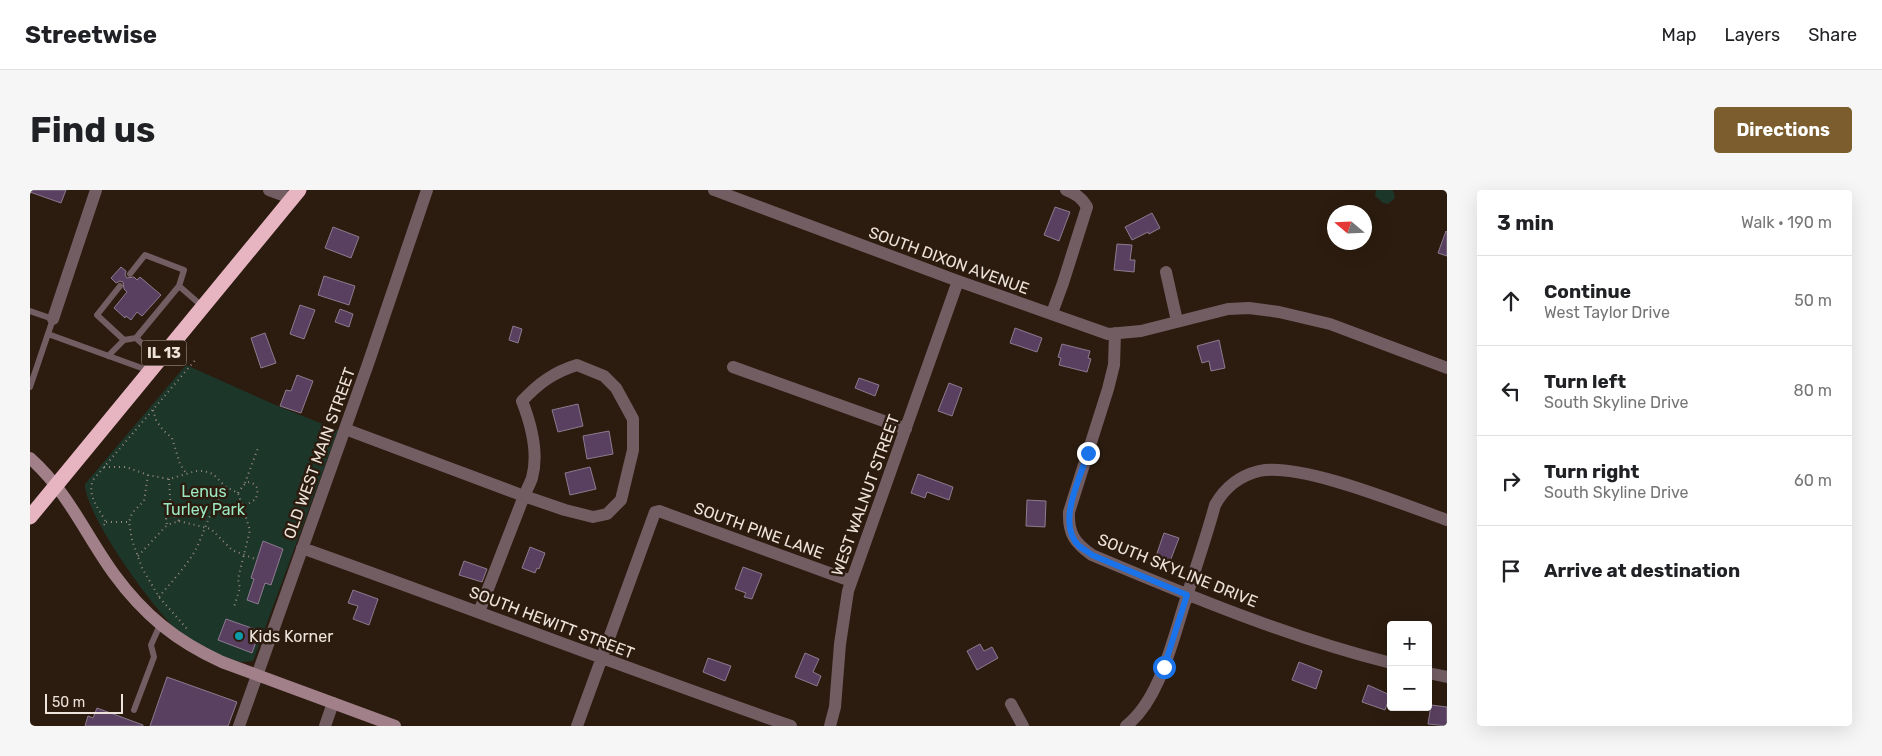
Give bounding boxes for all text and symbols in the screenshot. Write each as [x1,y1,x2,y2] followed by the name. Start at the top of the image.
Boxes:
[25,21,157,49] text: Streetwise
[1662,24,1697,46] text: Map
[1725,24,1780,46] text: Layers
[1808,24,1857,46] text: Share
[1714,107,1852,153] button: Directions
[30,109,155,151] text: Find us
[1327,205,1372,250] north arrow
[1497,210,1554,235] text: 3 min
[1741,213,1832,232] text: Walk · 190 m
[866,223,1032,298] street label: SOUTH DIXON AVENUE
[1544,280,1631,303] text: Continue
[1497,287,1525,315] icon: ahead
[1794,291,1832,310] text: 50 m
[1544,303,1670,322] text: West Taylor Drive
[142,340,186,366] road number: IL 13
[280,365,359,541] street label: OLD WEST MAIN STREET
[1544,370,1626,393] text: Turn left
[1497,377,1525,405] icon: left
[1794,381,1832,400] text: 80 m
[1544,393,1689,412] text: South Skyline Drive
[827,412,904,578] street label: WEST WALNUT STREET
[1077,442,1100,465] route end
[1544,460,1639,483] text: Turn right
[1497,467,1525,495] icon: right
[1794,471,1832,490] text: 60 m
[163,482,246,519] park label: Lenus Turley Park
[1544,483,1689,502] text: South Skyline Drive
[691,498,826,563] street label: SOUTH PINE LANE
[1095,530,1261,611] street label: SOUTH SKYLINE DRIVE
[1497,557,1525,585] icon: arrive
[1544,559,1740,582] text: Arrive at destination
[467,582,637,663] street label: SOUTH HEWITT STREET
[1387,621,1432,711] map controls
[1387,621,1432,666] button: +
[249,627,333,646] place label: Kids Korner
[233,630,245,642] marker: Kids Korner
[1153,656,1176,679] route start
[1387,666,1432,711] button: −
[45,691,122,714] scale bar
[52,694,85,711] text: 50 m

